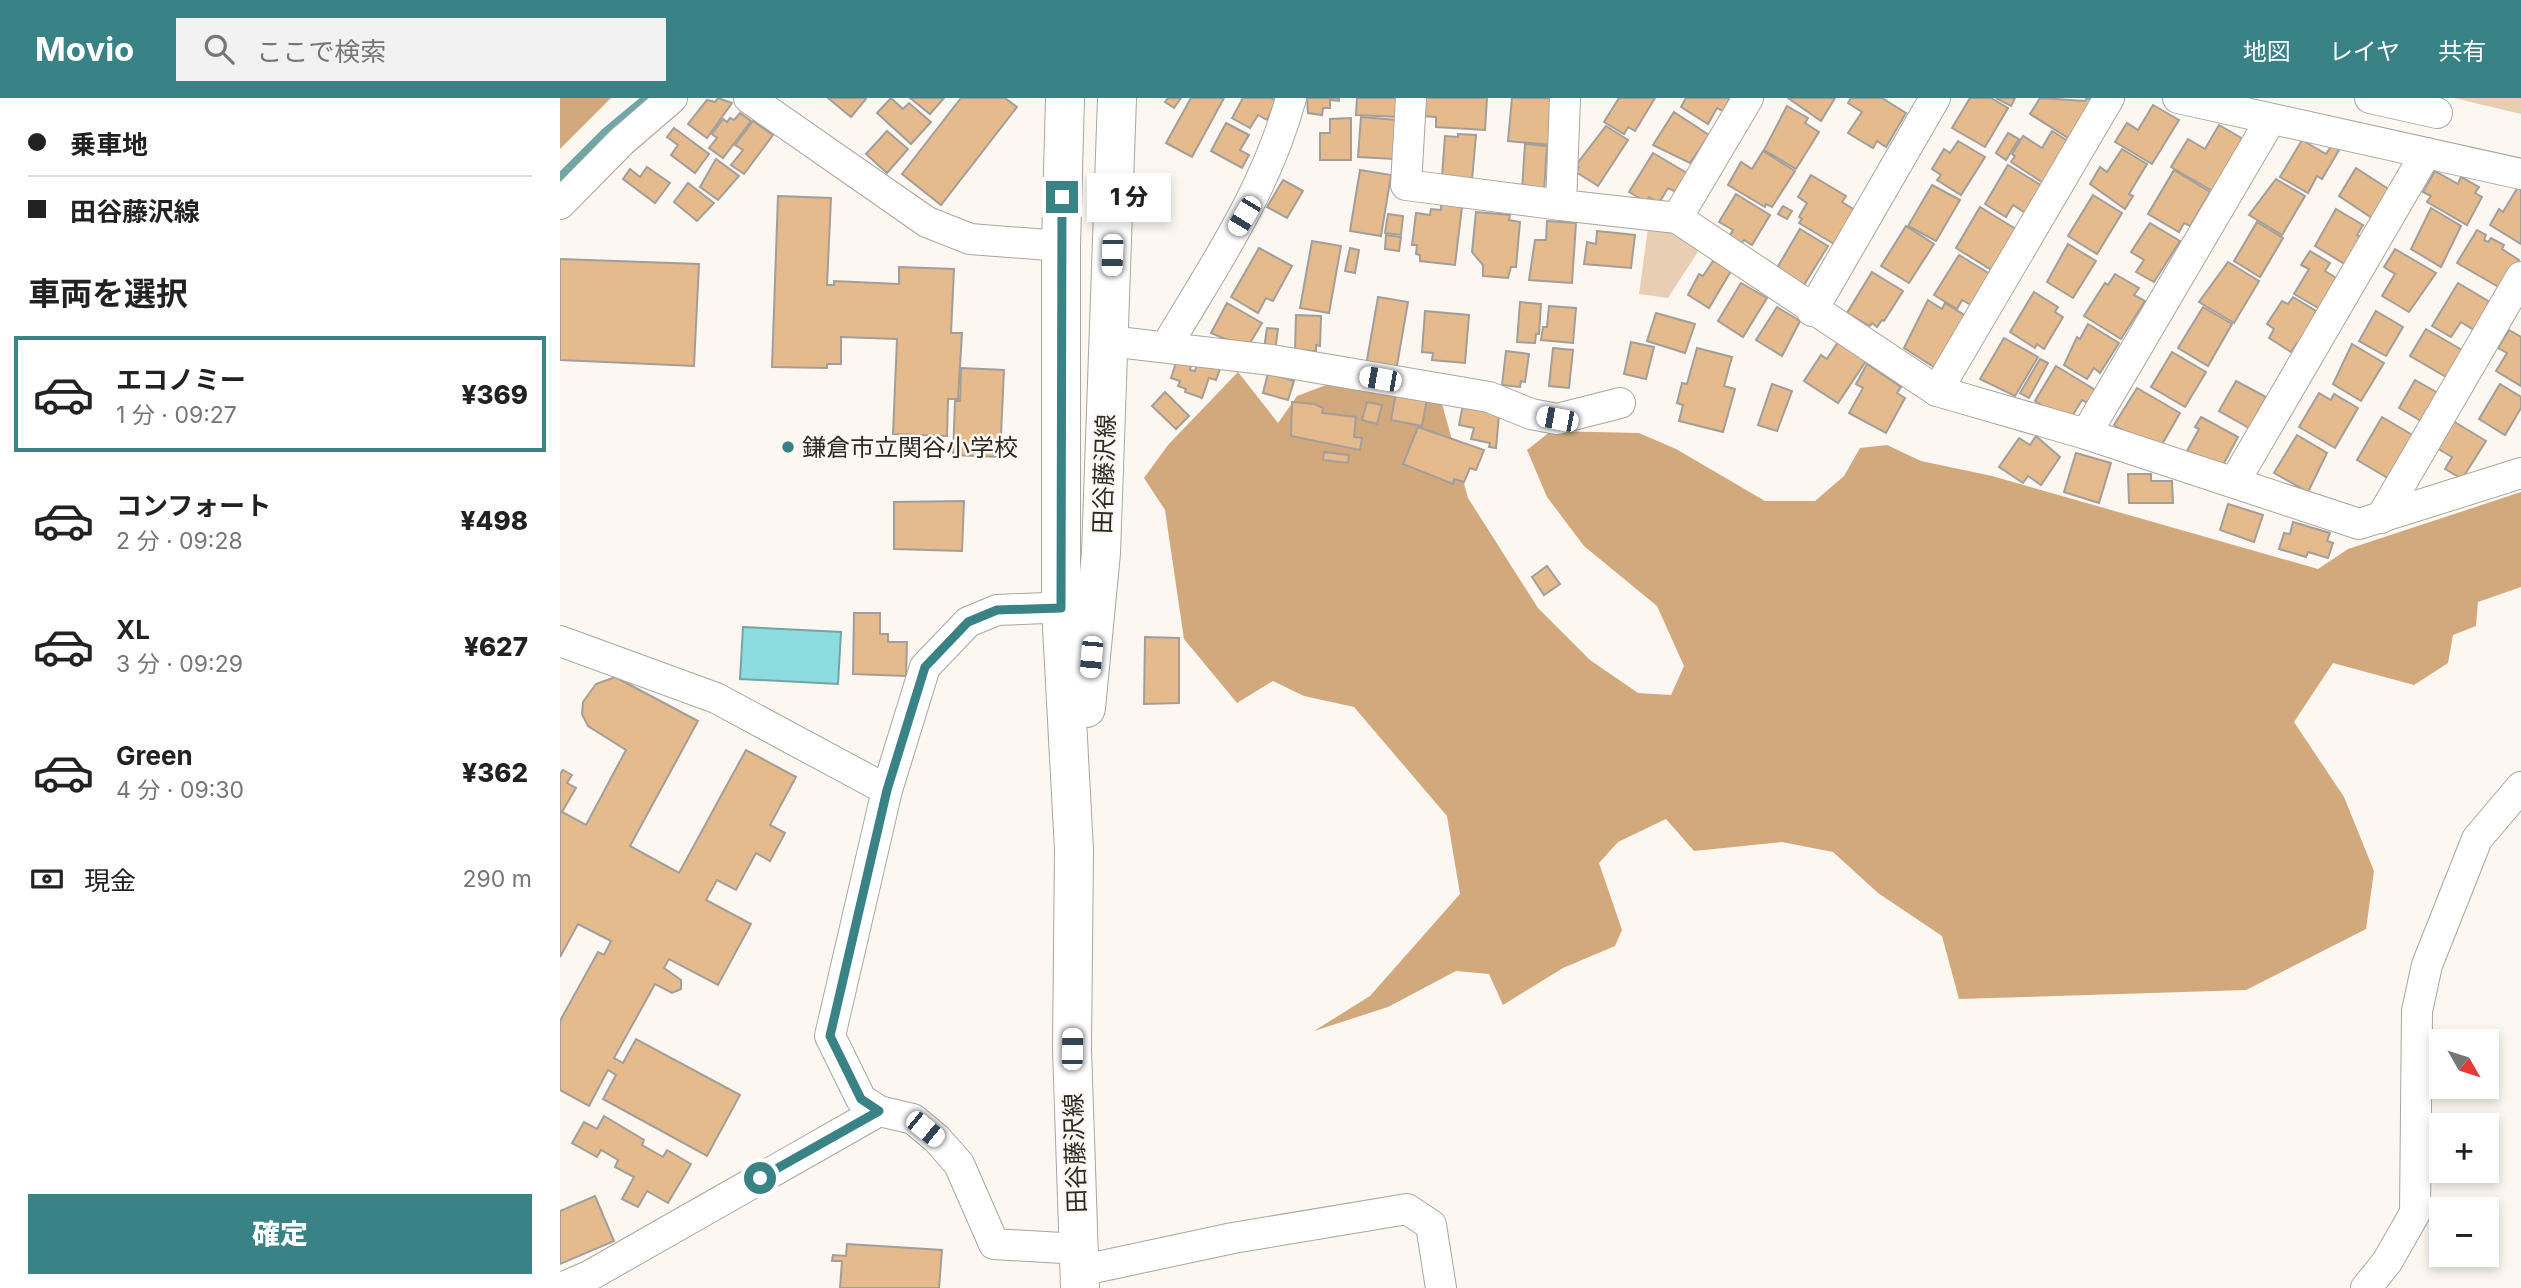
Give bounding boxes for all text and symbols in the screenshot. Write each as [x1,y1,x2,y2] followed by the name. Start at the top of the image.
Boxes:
[176,18,666,81] search box
[35,29,134,69] text: Movio
[200,30,238,68] icon: search
[256,36,386,67] text: ここで検索
[2243,37,2291,66] text: 地図
[2329,37,2400,66] text: レイヤ
[2438,37,2486,66] text: 共有
[70,129,148,160] text: 乗車地
[1086,172,1170,222] callout: 1 分
[1046,181,1078,213] route end
[1110,183,1148,211] text: 1 分
[1225,193,1264,239] car
[70,196,200,227] text: 田谷藤沢線
[1101,234,1124,276] car
[28,274,188,313] text: 車両を選択
[32,363,95,426] icon: car
[116,364,246,395] text: エコノミー
[1358,365,1403,393] car
[461,379,528,410] text: ¥369
[116,401,237,429] text: 1 分 · 09:27
[1535,405,1580,433] car
[1087,414,1121,534] street label: 田谷藤沢線
[802,433,1018,462] place label: 鎌倉市立関谷小学校
[780,439,796,455] marker: 鎌倉市立関谷小学校
[32,489,95,552] icon: car
[116,490,271,521] text: コンフォート
[461,505,528,536] text: ¥498
[116,527,243,555] text: 2 分 · 09:28
[116,614,150,645] text: XL
[32,615,95,678] icon: car
[464,631,528,662] text: ¥627
[1079,635,1104,679] car
[116,650,243,678] text: 3 分 · 09:29
[116,740,193,771] text: Green
[32,741,95,804] icon: car
[462,757,528,788] text: ¥362
[116,776,244,804] text: 4 分 · 09:30
[28,860,66,898] icon: cash
[84,865,136,896] text: 現金
[463,865,532,893] text: 290 m
[1062,1028,1083,1070] car
[2429,1029,2499,1099] north arrow
[2429,1029,2499,1267] map controls
[1058,1093,1092,1213] street label: 田谷藤沢線
[903,1108,948,1150] car
[2429,1113,2499,1183] button: +
[744,1162,776,1194] route start
[28,1194,532,1274] button: 確定
[2429,1197,2499,1267] button: −

